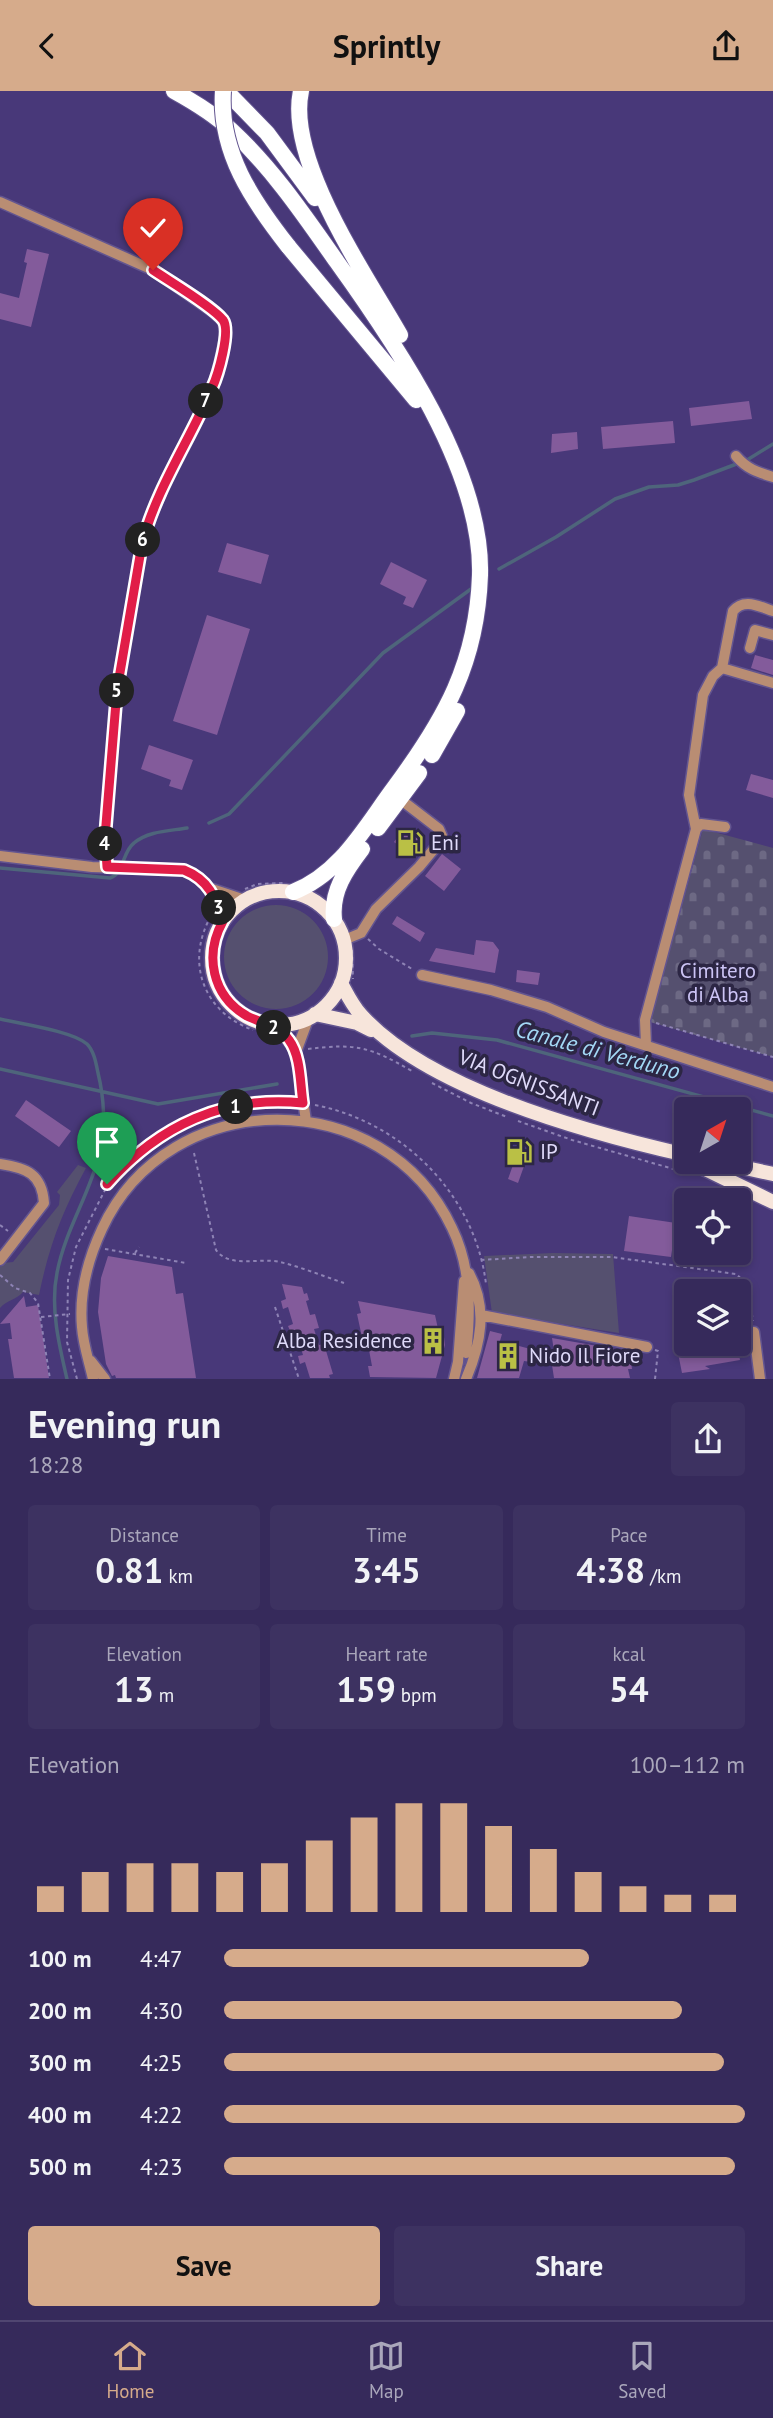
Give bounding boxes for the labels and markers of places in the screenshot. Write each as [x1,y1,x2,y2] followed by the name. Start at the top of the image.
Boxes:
[123,198,183,270] pin
[188,383,224,419] pin: 7
[125,523,160,557] pin: 6
[100,673,134,709] pin: 5
[88,827,122,861] pin: 4
[395,828,425,858] fuel station icon: Eni
[431,829,459,856] place label: Eni
[202,891,236,925] pin: 3
[256,1011,292,1045] pin: 2
[218,1089,254,1125] pin: 1
[77,1112,137,1184] pin
[504,1137,534,1167] fuel station icon: IP
[540,1138,558,1165] place label: IP
[418,1326,448,1356] building icon: Alba Residence
[276,1327,412,1354] place label: Alba Residence
[493,1341,523,1371] building icon: Nido Il Fiore
[529,1342,640,1369] place label: Nido Il Fiore

